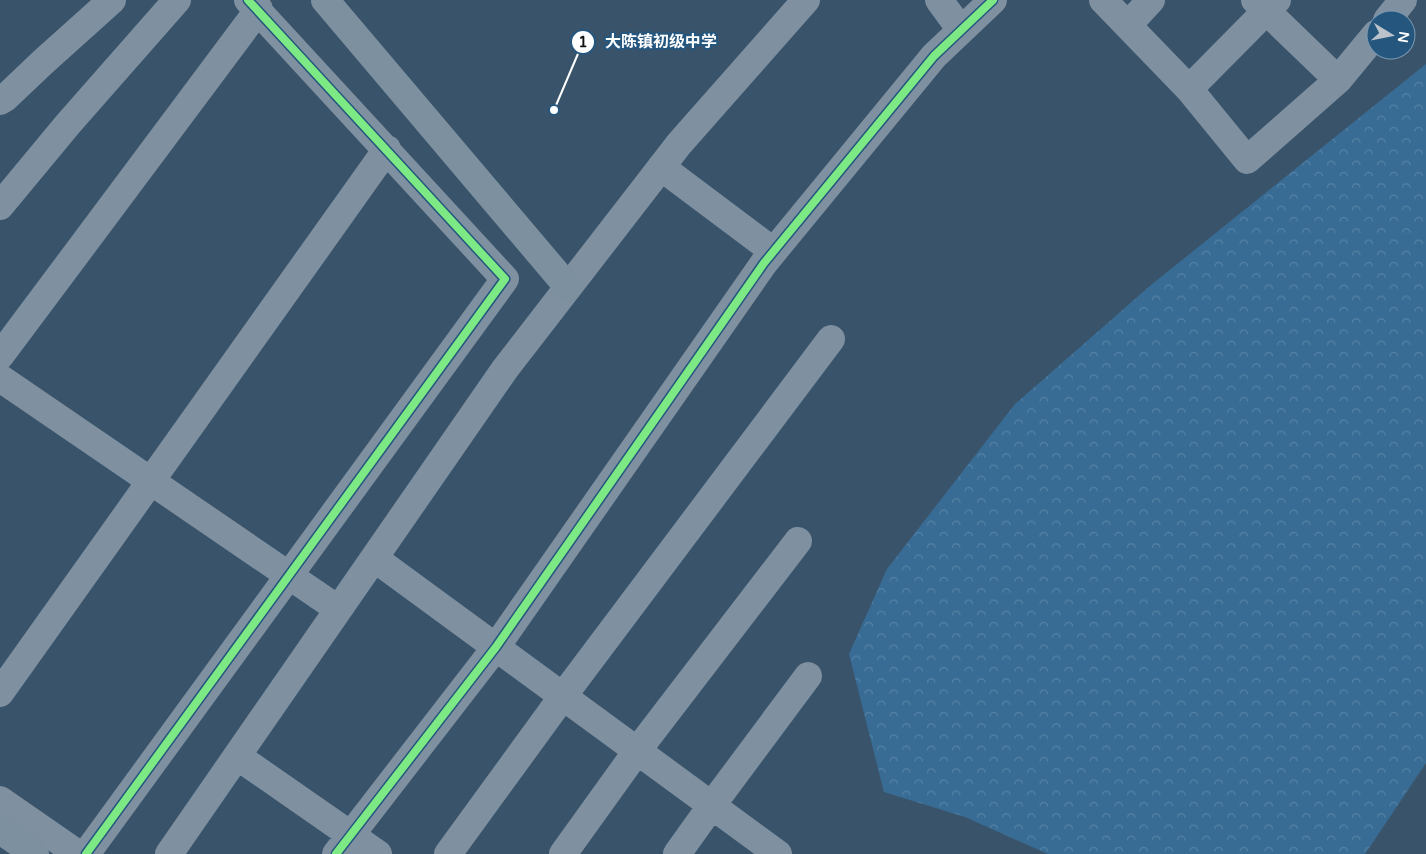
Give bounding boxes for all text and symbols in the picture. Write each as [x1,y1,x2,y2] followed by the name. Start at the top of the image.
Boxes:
[1366,10,1416,60] north arrow
[570,26,727,57] callout: 大陈镇初级中学
[1394,30,1413,44] text: N
[605,32,717,52] text: 大陈镇初级中学
[578,33,588,51] text: 1

